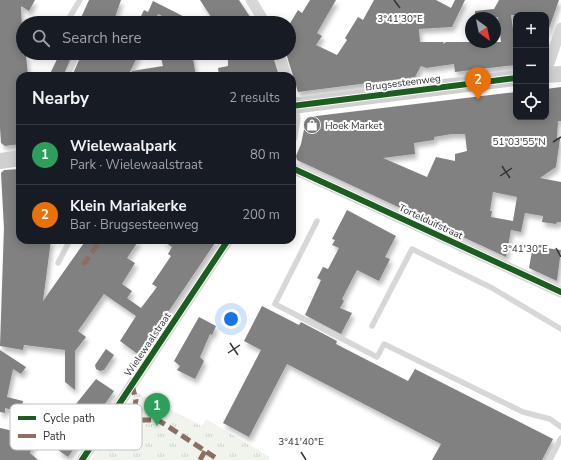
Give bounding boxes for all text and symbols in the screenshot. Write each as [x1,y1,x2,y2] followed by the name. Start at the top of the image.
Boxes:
[377,12,423,26] text: 3°41'30"E
[465,12,501,48] north arrow
[513,12,549,120] map controls
[513,12,549,48] button: +
[16,16,296,60] search box
[30,27,52,49] icon: search
[62,28,142,48] text: Search here
[513,48,549,84] button: −
[465,67,491,100] pin: 2
[365,71,442,95] street label: Brugsesteenweg
[513,84,549,120] button: locate
[32,87,89,110] text: Nearby
[229,89,280,107] text: 2 results
[302,115,322,135] shop icon: Hoek Market
[325,119,383,133] place label: Hoek Market
[492,135,546,149] text: 51°03'55"N
[70,136,176,156] text: Wielewaalpark
[41,146,49,164] text: 1
[250,146,280,164] text: 80 m
[70,156,203,174] text: Park · Wielewaalstraat
[70,196,187,216] text: Klein Mariakerke
[396,201,465,243] street label: Tortelduifstraat
[41,206,49,224] text: 2
[242,206,280,224] text: 200 m
[70,216,199,234] text: Bar · Brugsesteenweg
[502,242,548,256] text: 3°41'30"E
[121,309,175,379] street label: Wielewaalstraat
[221,309,241,329] your location
[144,393,170,426] pin: 1
[10,404,142,450] legend
[43,411,95,426] text: Cycle path
[43,429,66,444] text: Path
[278,435,324,449] text: 3°41'40"E

